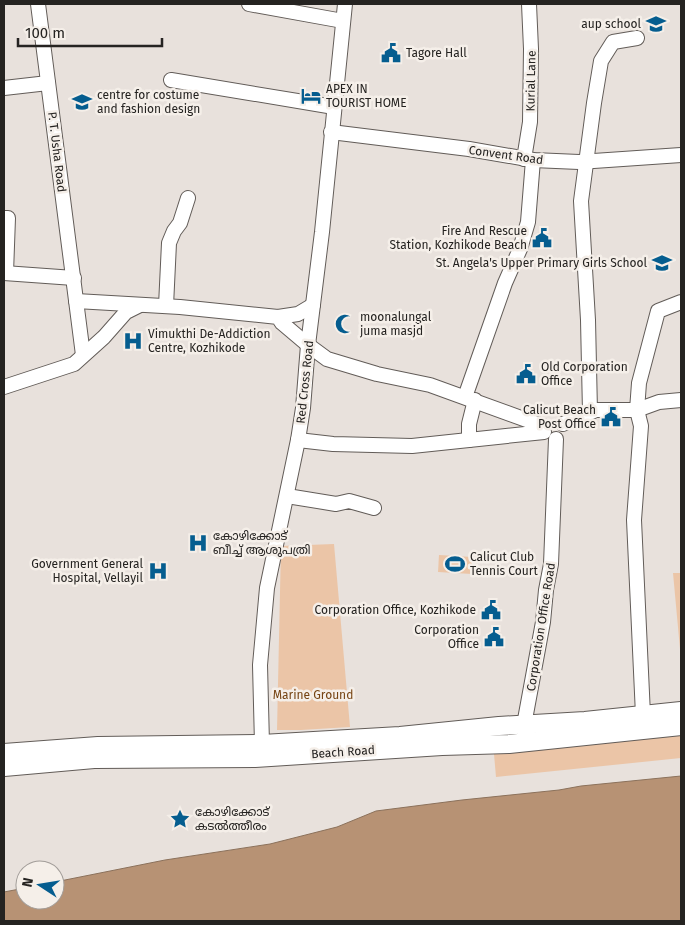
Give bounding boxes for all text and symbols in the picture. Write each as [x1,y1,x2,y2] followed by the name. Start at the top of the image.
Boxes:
[645,13,667,35] school or university icon: aup school
[18,15,161,47] scale bar
[581,17,641,31] place label: aup school
[25,24,65,42] text: 100 m
[380,42,402,64] public building icon: Tagore Hall
[406,46,467,60] place label: Tagore Hall
[523,50,539,112] street label: Kurial Lane
[326,82,407,110] place label: APEX IN TOURIST HOME
[300,85,322,107] hotel icon: APEX IN TOURIST HOME
[97,88,200,116] place label: centre for costume and fashion design
[71,91,93,113] school or university icon: centre for costume and fashion design
[45,111,69,193] street label: P. T. Usha Road
[468,143,544,167] street label: Convent Road
[389,224,527,252] place label: Fire And Rescue Station, Kozhikode Beach
[531,227,553,249] public building icon: Fire And Rescue Station, Kozhikode Beach
[651,252,673,274] school or university icon: St. Angela's Upper Primary Girls School
[436,256,647,270] place label: St. Angela's Upper Primary Girls School
[359,310,432,338] place label: moonalungal juma masjd
[334,313,356,335] mosque icon: moonalungal juma masjd
[148,327,271,355] place label: Vimukthi De-Addiction Centre, Kozhikode
[122,330,144,352] hospital icon: Vimukthi De-Addiction Centre, Kozhikode
[294,340,316,424] street label: Red Cross Road
[541,360,628,388] place label: Old Corporation Office
[515,363,537,385] public building icon: Old Corporation Office
[523,403,596,431] place label: Calicut Beach Post Office
[600,406,622,428] public building icon: Calicut Beach Post Office
[213,529,311,557] place label: കോഴിക്കോട് ബീച്ച് ആശുപത്രി
[187,532,209,554] hospital icon: കോഴിക്കോട് ബീച്ച് ആശുപത്രി
[470,550,538,578] place label: Calicut Club Tennis Court
[444,553,466,575] sports icon: Calicut Club Tennis Court
[31,557,143,585] place label: Government General Hospital, Vellayil
[147,560,169,582] hospital icon: Government General Hospital, Vellayil
[524,562,558,692] street label: Corporation Office Road
[480,599,502,621] public building icon: Corporation Office, Kozhikode
[315,603,476,617] place label: Corporation Office, Kozhikode
[414,623,479,651] place label: Corporation Office
[483,626,505,648] public building icon: Corporation Office
[273,688,353,702] park label: Marine Ground
[311,743,375,761] street label: Beach Road
[195,805,270,833] place label: കോഴിക്കോട് കടൽത്തീരം
[169,808,191,830] place icon: കോഴിക്കോട് കടൽത്തീരം
[15,860,65,910] north arrow
[18,876,37,889] text: N

